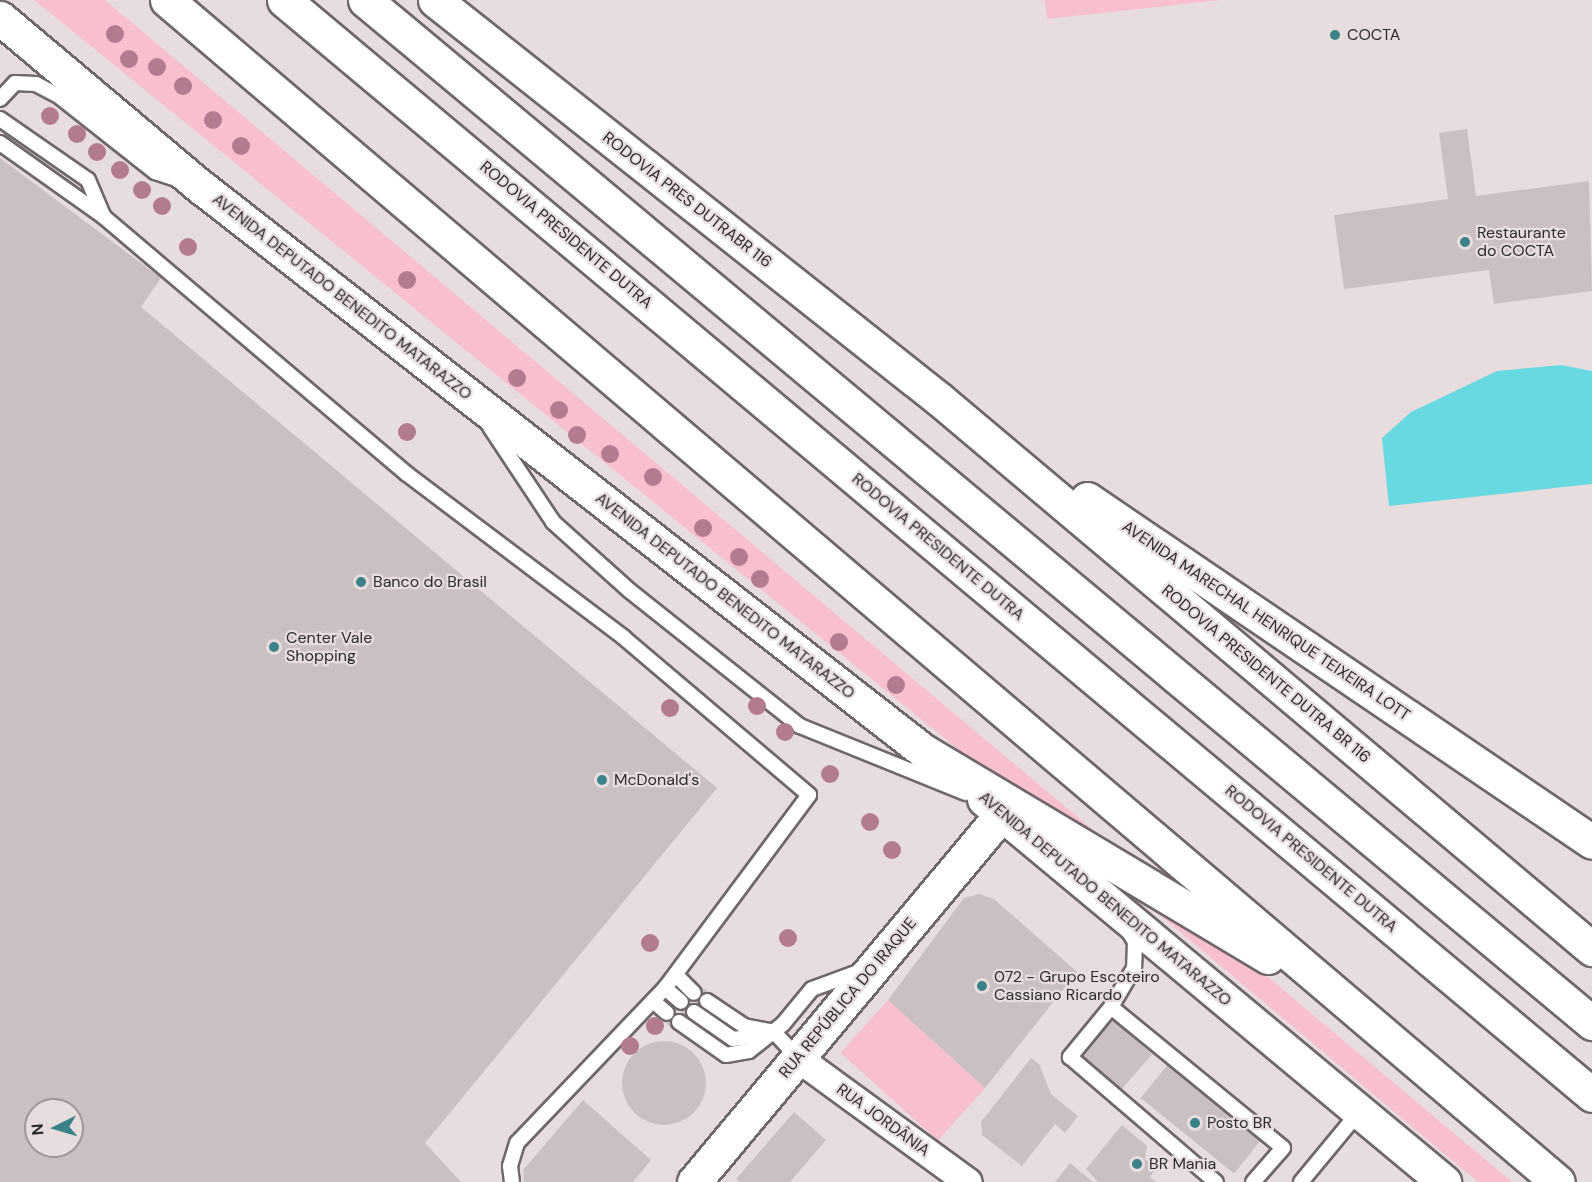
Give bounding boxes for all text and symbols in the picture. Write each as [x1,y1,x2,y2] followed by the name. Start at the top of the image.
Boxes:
[1347,25,1400,45] place label: COCTA
[1328,28,1342,42] marker: COCTA
[599,128,775,272] street label: RODOVIA PRES DUTRABR 116
[476,157,656,313] street label: RODOVIA PRESIDENTE DUTRA
[209,190,475,404] street label: AVENIDA DEPUTADO BENEDITO MATARAZZO
[1477,223,1566,261] place label: Restaurante do COCTA
[1458,235,1472,249] marker: Restaurante do COCTA
[848,469,1028,625] street label: RODOVIA PRESIDENTE DUTRA
[592,489,858,703] street label: AVENIDA DEPUTADO BENEDITO MATARAZZO
[1118,517,1414,725] street label: AVENIDA MARECHAL HENRIQUE TEIXEIRA LOTT
[373,572,487,592] place label: Banco do Brasil
[354,575,368,589] marker: Banco do Brasil
[1158,581,1374,767] street label: RODOVIA PRESIDENTE DUTRA BR 116
[286,628,372,666] place label: Center Vale Shopping
[267,640,281,654] marker: Center Vale Shopping
[614,770,699,790] place label: McDonald's
[595,773,609,787] marker: McDonald's
[1221,781,1401,937] street label: RODOVIA PRESIDENTE DUTRA
[975,788,1235,1010] street label: AVENIDA DEPUTADO BENEDITO MATARAZZO
[775,914,921,1082] street label: RUA REPÚBLICA DO IRAQUE
[994,967,1160,1005] place label: 072 - Grupo Escoteiro Cassiano Ricardo
[975,979,989,993] marker: 072 - Grupo Escoteiro Cassiano Ricardo
[833,1080,933,1160] street label: RUA JORDÂNIA
[24,1098,84,1158] north arrow
[1207,1113,1272,1133] place label: Posto BR
[1188,1116,1202,1130] marker: Posto BR
[27,1123,49,1136] text: N
[1149,1154,1216,1174] place label: BR Mania
[1130,1157,1144,1171] marker: BR Mania

